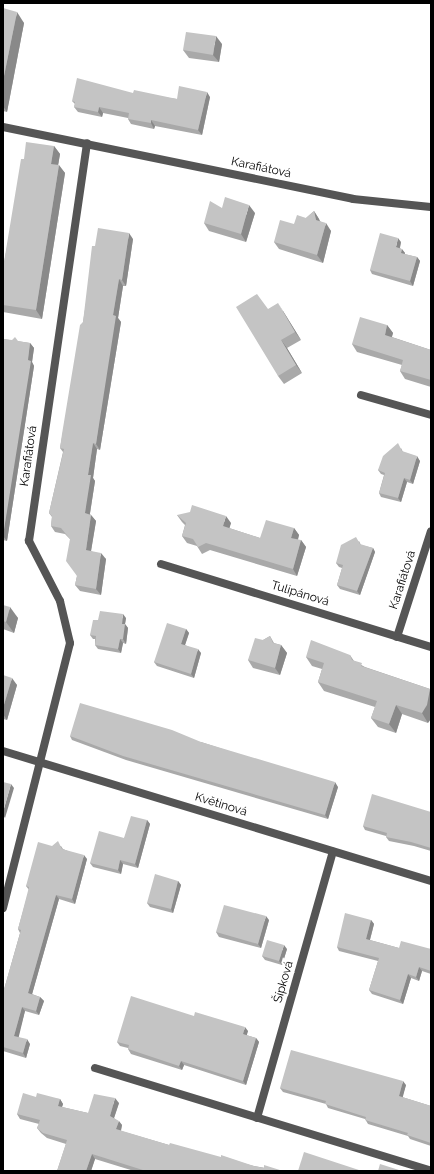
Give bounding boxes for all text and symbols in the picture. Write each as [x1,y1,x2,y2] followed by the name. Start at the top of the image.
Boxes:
[230,155,292,181] street label: Karafiátová
[18,425,40,487] street label: Karafiátová
[387,549,419,611] street label: Karafiátová
[269,578,331,610] street label: Tulipánová
[193,790,249,820] street label: Květinová
[271,959,297,1005] street label: Šípková

